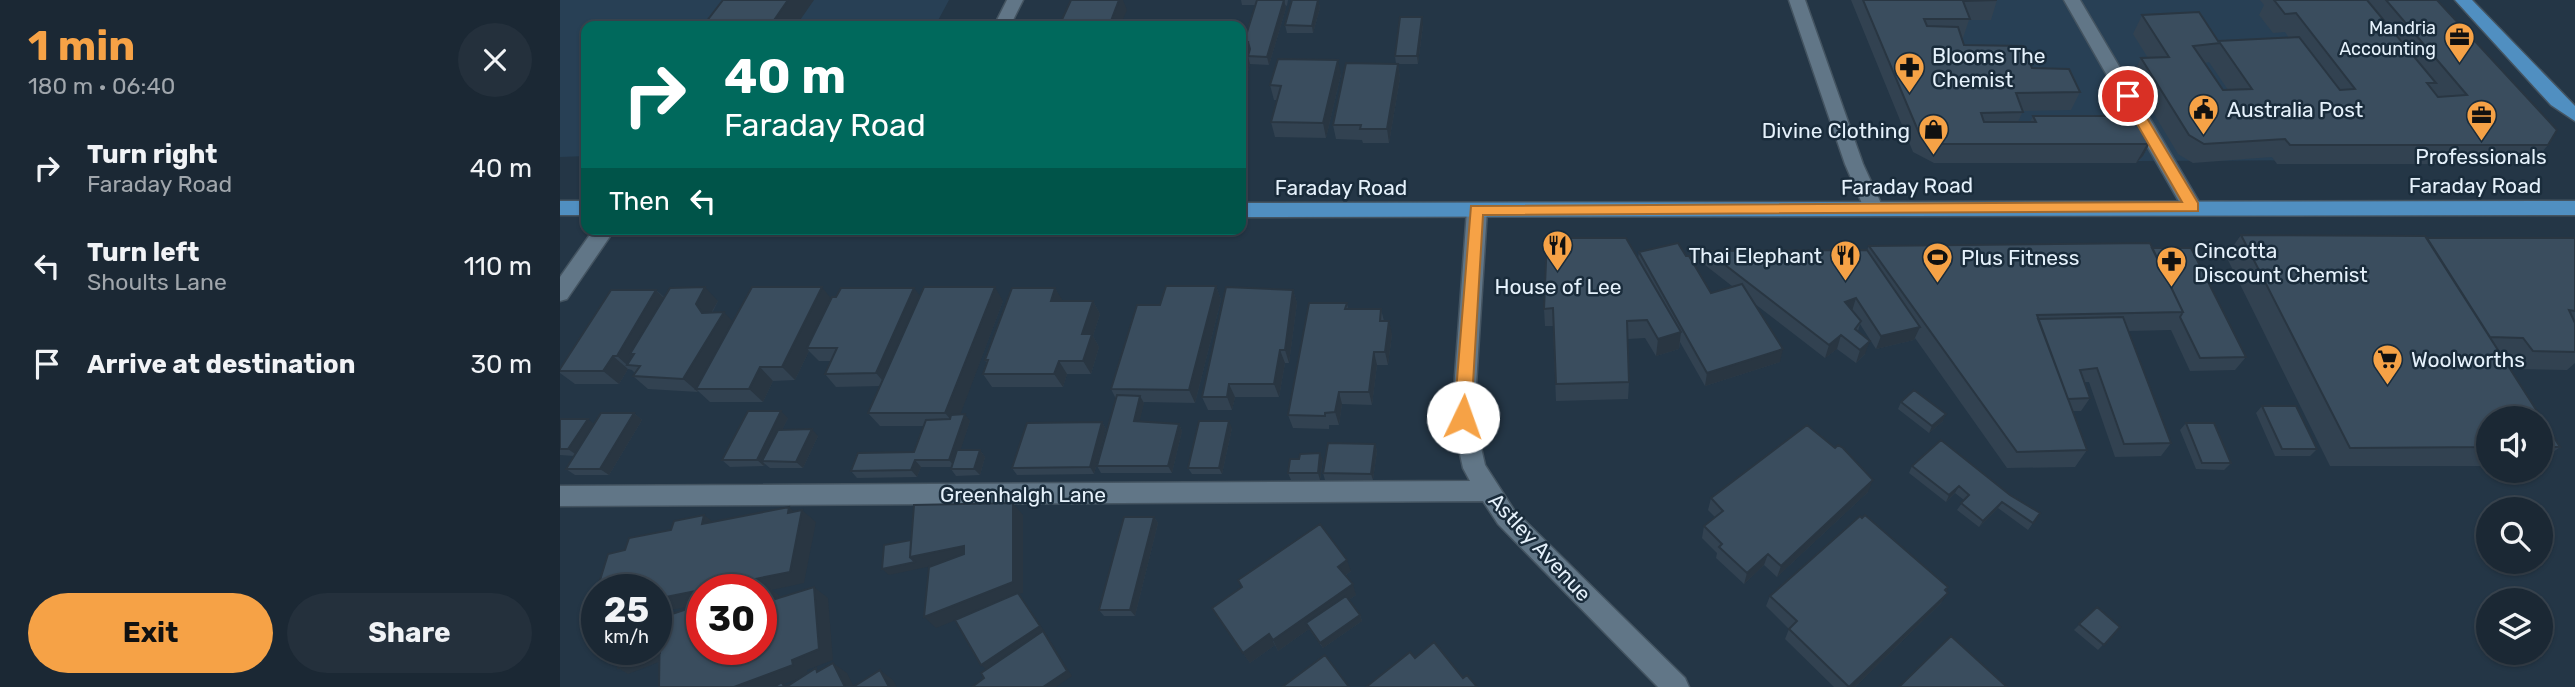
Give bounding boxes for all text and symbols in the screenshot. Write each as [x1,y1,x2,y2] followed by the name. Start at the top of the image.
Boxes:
[2339,17,2436,60] place label: Mandria Accounting
[28,21,135,71] text: 1 min
[2442,21,2476,65] office icon: Mandria Accounting
[458,23,532,97] button: close
[1932,43,2046,92] place label: Blooms The Chemist
[724,47,846,105] text: 40 m
[609,49,700,140] icon: right
[1892,50,1926,94] pharmacy icon: Blooms The Chemist
[2098,66,2158,126] pin
[28,72,175,100] text: 180 m · 06:40
[2109,77,2147,115] icon: arrive
[2187,92,2221,136] public building icon: Australia Post
[2227,97,2363,122] place label: Australia Post
[2464,99,2498,143] office icon: Professionals
[724,106,926,144] text: Faraday Road
[1916,113,1950,157] shop icon: Divine Clothing
[1762,118,1910,143] place label: Divine Clothing
[87,139,217,170] text: Turn right
[2415,144,2547,169] place label: Professionals
[28,149,66,187] icon: right
[470,153,532,184] text: 40 m
[87,170,232,198] text: Faraday Road
[1841,172,1973,200] street label: Faraday Road
[2409,173,2541,198] street label: Faraday Road
[1275,175,1407,200] street label: Faraday Road
[684,182,722,220] icon: left
[609,186,670,217] text: Then
[1541,229,1575,273] restaurant icon: House of Lee
[87,237,199,268] text: Turn left
[1828,238,1862,282] restaurant icon: Thai Elephant
[2194,238,2368,287] place label: Cincotta Discount Chemist
[1921,240,1955,284] sports icon: Plus Fitness
[1688,243,1822,268] place label: Thai Elephant
[1961,245,2080,270] place label: Plus Fitness
[2154,245,2188,289] pharmacy icon: Cincotta Discount Chemist
[28,247,66,285] icon: left
[464,251,532,282] text: 110 m
[87,268,227,296] text: Shoults Lane
[1494,274,1622,299] place label: House of Lee
[2371,342,2405,386] supermarket icon: Woolworths
[28,345,66,383] icon: arrive
[2411,347,2525,372] place label: Woolworths
[87,349,355,380] text: Arrive at destination
[470,349,532,380] text: 30 m
[1426,380,1500,454] position arrow
[2476,406,2553,665] map controls
[2476,406,2553,483] button: sound
[940,482,1106,507] street label: Greenhalgh Lane
[1484,488,1596,606] street label: Astley Avenue
[2476,497,2553,574] button: search
[686,574,777,665] speed limit sign: 30
[2476,588,2553,665] button: layers
[604,589,649,631] text: 25
[28,593,273,673] button: Exit
[287,593,532,673] button: Share
[604,626,649,648] text: km/h

